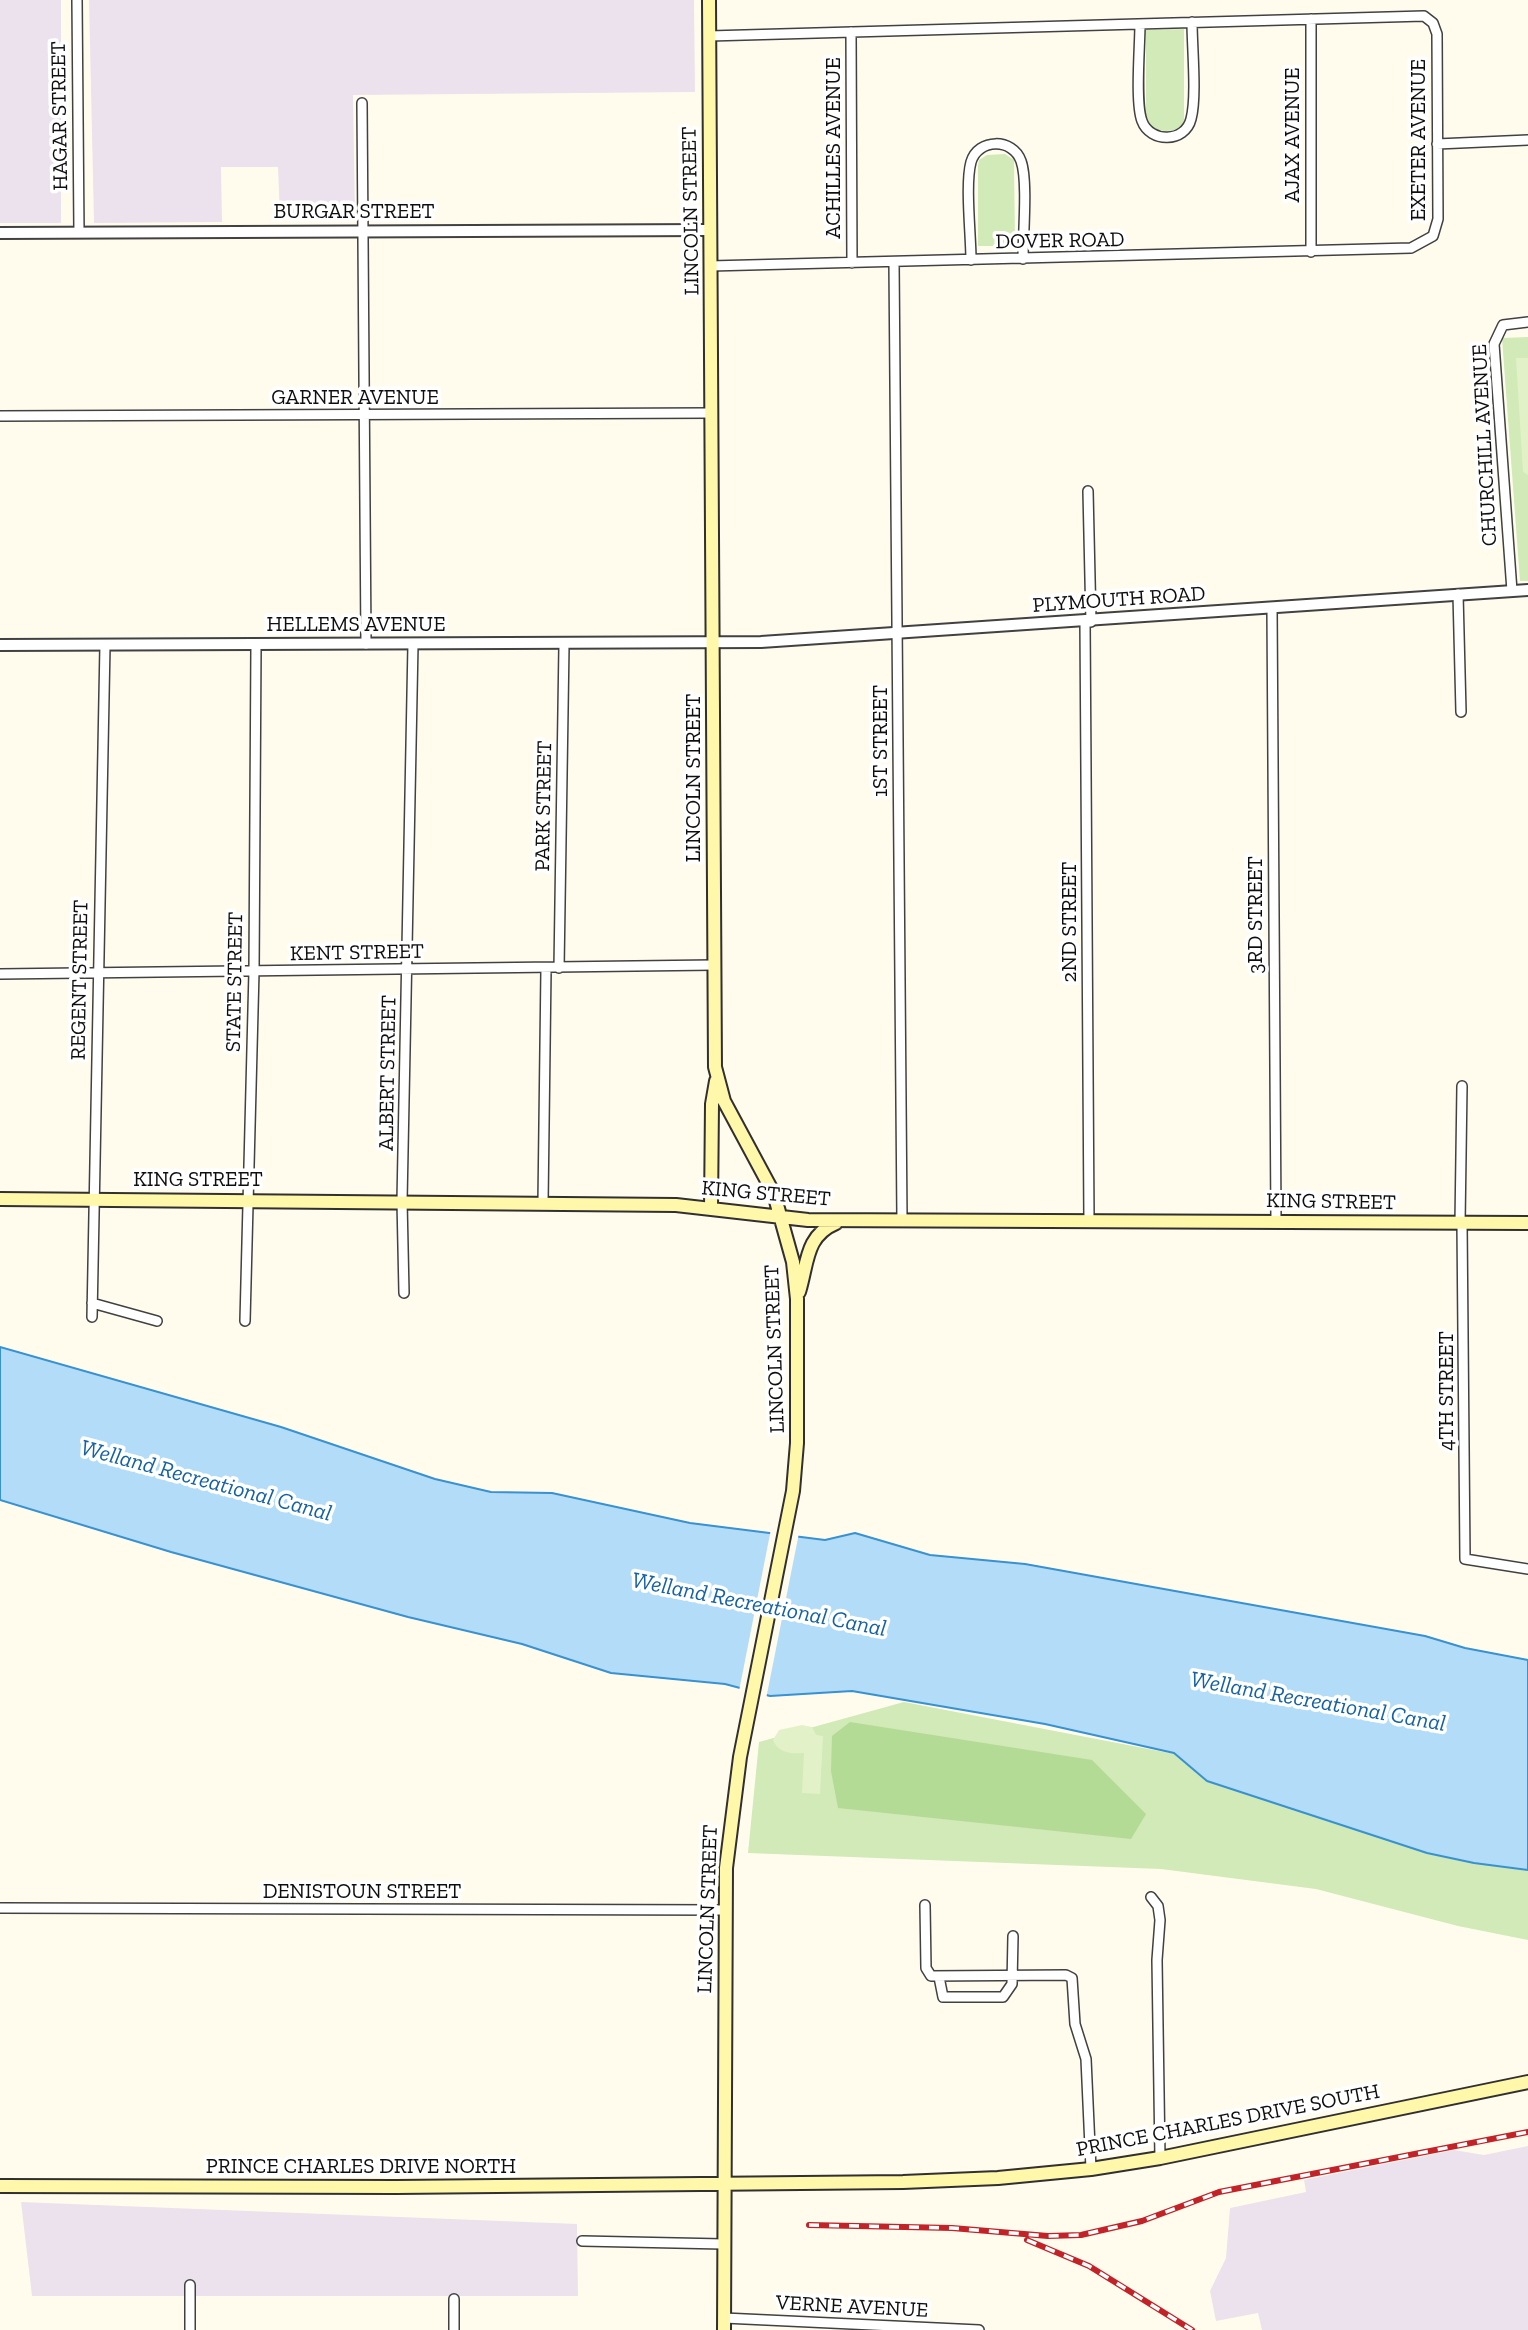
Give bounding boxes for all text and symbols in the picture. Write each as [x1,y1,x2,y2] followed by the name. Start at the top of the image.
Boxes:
[46,41,74,191] street label: HAGAR STREET
[821,57,847,239] street label: ACHILLES AVENUE
[1406,59,1432,221] street label: EXETER AVENUE
[1280,67,1306,203] street label: AJAX AVENUE
[677,126,705,296] street label: LINCOLN STREET
[273,199,435,225] street label: BURGAR STREET
[995,227,1125,255] street label: DOVER ROAD
[1467,343,1503,547] street label: CHURCHILL AVENUE
[271,385,439,411] street label: GARNER AVENUE
[1032,581,1206,619] street label: PLYMOUTH ROAD
[267,612,445,638] street label: HELLEMS AVENUE
[868,685,894,797] street label: 1ST STREET
[681,694,707,862] street label: LINCOLN STREET
[530,740,558,872] street label: PARK STREET
[1243,856,1269,974] street label: 3RD STREET
[1057,862,1083,982] street label: 2ND STREET
[66,900,94,1060] street label: REGENT STREET
[221,912,249,1052] street label: STATE STREET
[290,939,424,967] street label: KENT STREET
[374,995,402,1151] street label: ALBERT STREET
[133,1167,263,1193] street label: KING STREET
[700,1176,832,1212] street label: KING STREET
[1266,1188,1396,1216] street label: KING STREET
[759,1264,791,1434] street label: LINCOLN STREET
[1434,1331,1460,1451] street label: 4TH STREET
[77,1434,335,1528] water label: Welland Recreational Canal
[629,1567,889,1643] water label: Welland Recreational Canal
[1188,1666,1448,1738] water label: Welland Recreational Canal
[692,1824,724,1994] street label: LINCOLN STREET
[263,1879,461,1905] street label: DENISTOUN STREET
[1074,2079,1382,2163] street label: PRINCE CHARLES DRIVE SOUTH
[206,2154,516,2180] street label: PRINCE CHARLES DRIVE NORTH
[775,2290,929,2324] street label: VERNE AVENUE

